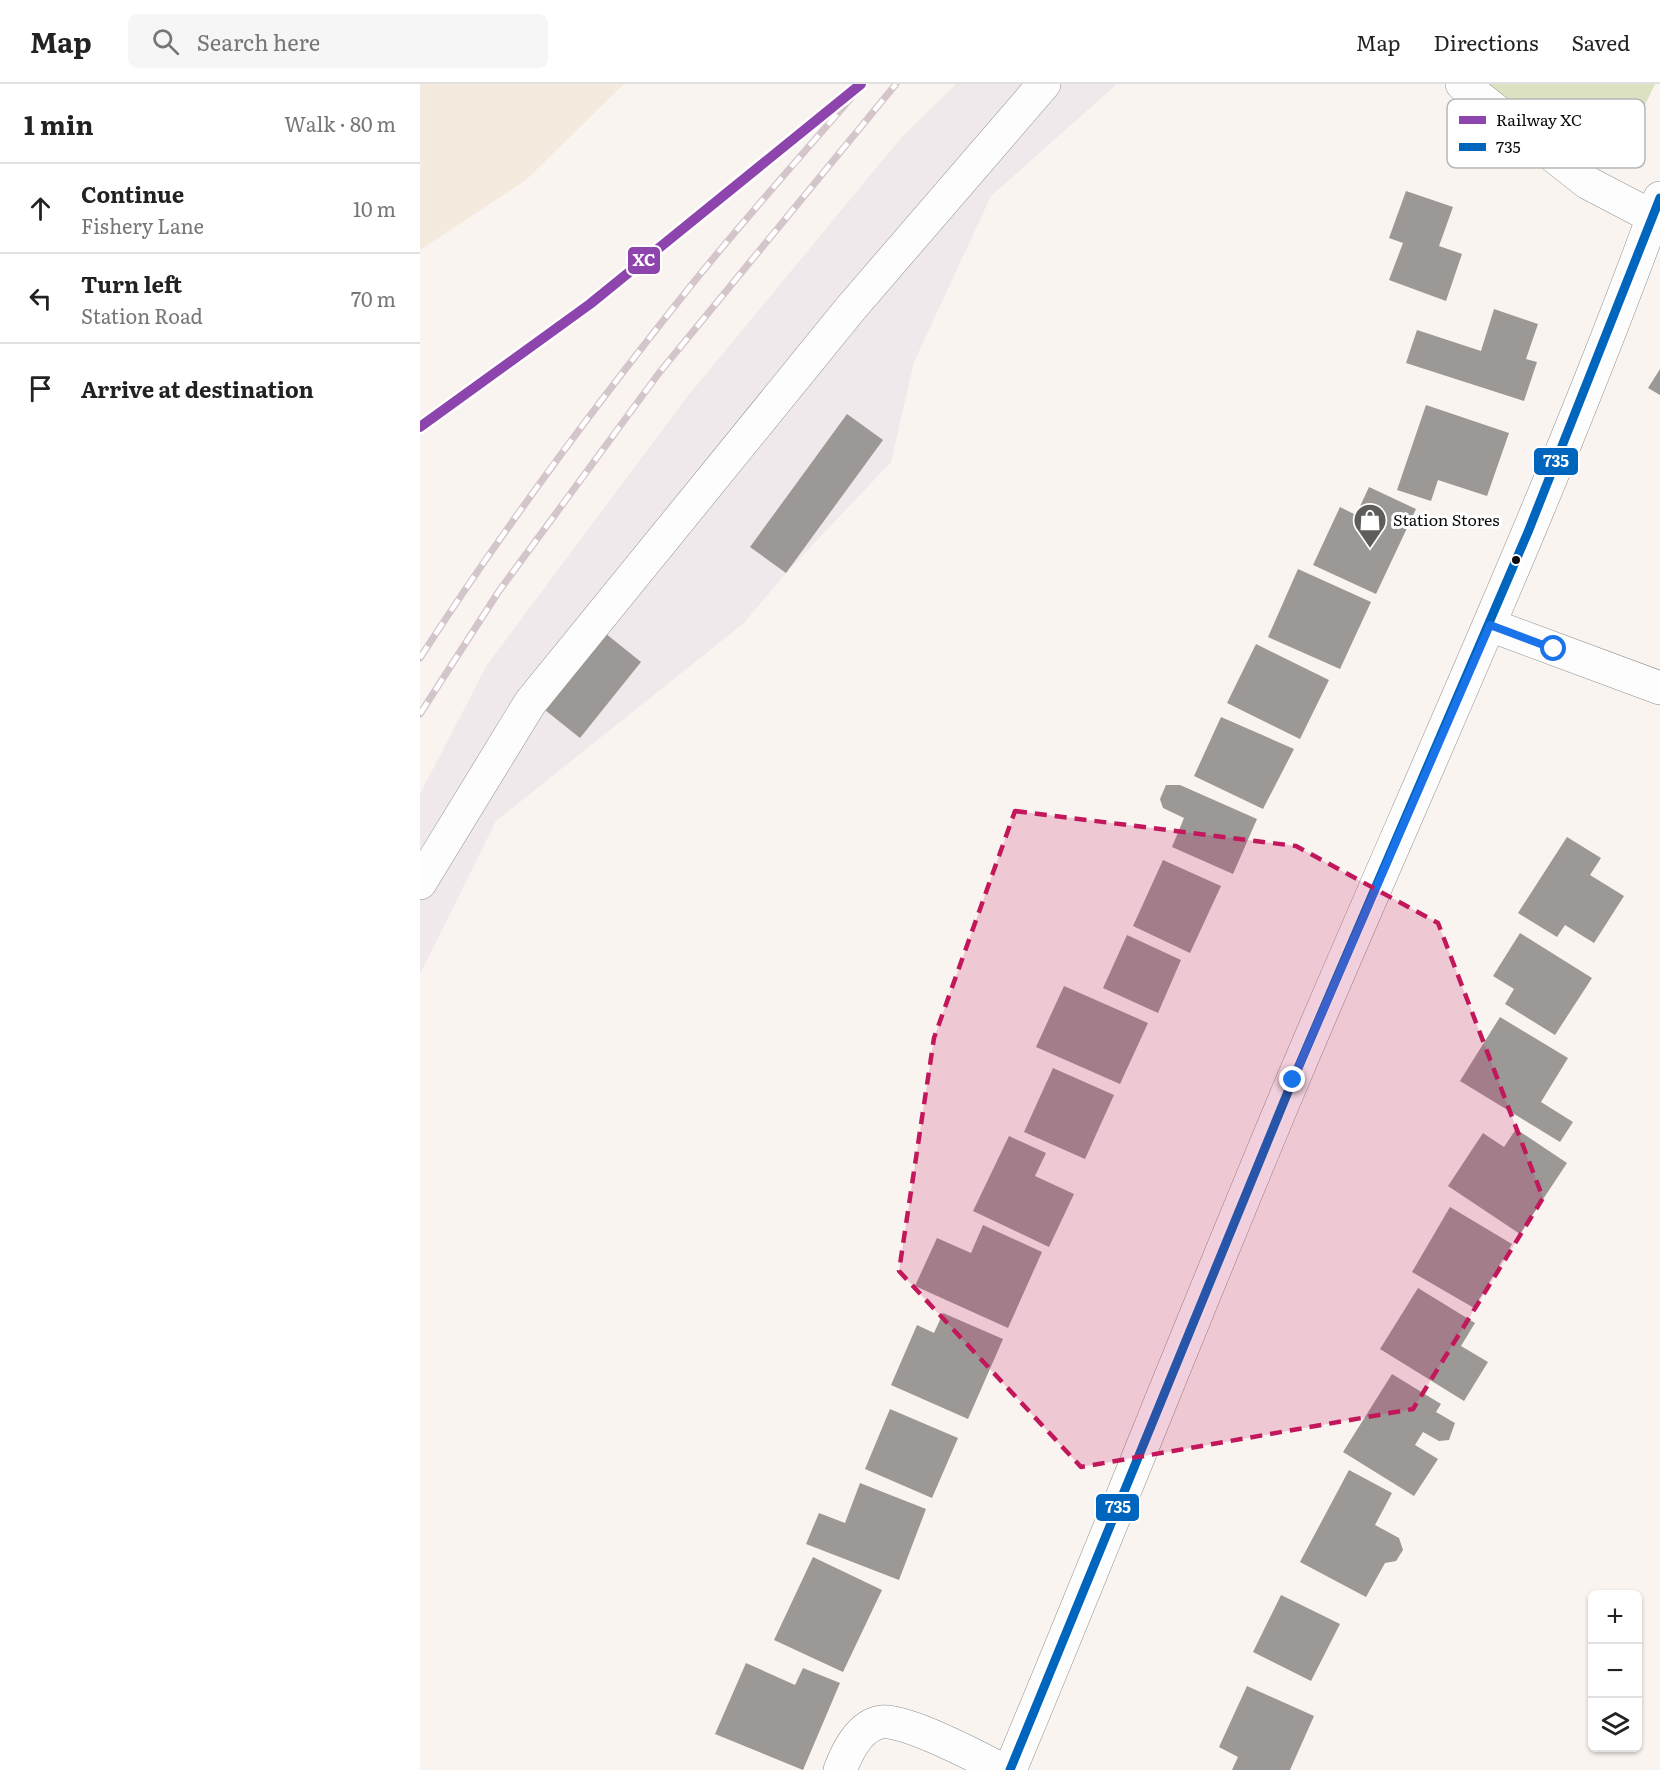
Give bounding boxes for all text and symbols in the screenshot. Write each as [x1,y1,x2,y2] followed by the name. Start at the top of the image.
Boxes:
[128,14,548,68] search box
[30,20,92,62] text: Map
[149,25,182,58] icon: search
[197,25,320,58] text: Search here
[1356,26,1401,57] text: Map
[1434,26,1539,57] text: Directions
[1572,26,1630,57] text: Saved
[1447,99,1645,168] legend
[24,104,93,143] text: 1 min
[1496,107,1582,131] text: Railway XC
[284,108,396,138] text: Walk · 80 m
[1496,134,1521,158] text: 735
[81,177,184,210] text: Continue
[24,192,57,225] icon: ahead
[353,193,396,223] text: 10 m
[81,210,204,240] text: Fishery Lane
[627,246,661,275] line badge: XC
[633,247,655,271] text: XC
[81,267,182,300] text: Turn left
[24,282,57,315] icon: left
[351,283,396,313] text: 70 m
[81,300,203,330] text: Station Road
[24,372,57,405] icon: arrive
[81,372,314,405] text: Arrive at destination
[1533,447,1579,476] line badge: 735
[1543,448,1569,472] text: 735
[1352,502,1388,549] shop icon: Station Stores
[1393,507,1499,531] place label: Station Stores
[1510,554,1522,566] unlabelled marker
[1540,635,1566,661] route start
[1279,1066,1305,1092] route end
[1095,1493,1140,1522] line badge: 735
[1105,1494,1131,1518] text: 735
[1588,1590,1642,1752] map controls
[1588,1590,1642,1644] button: +
[1588,1644,1642,1698] button: −
[1588,1698,1642,1752] button: layers

